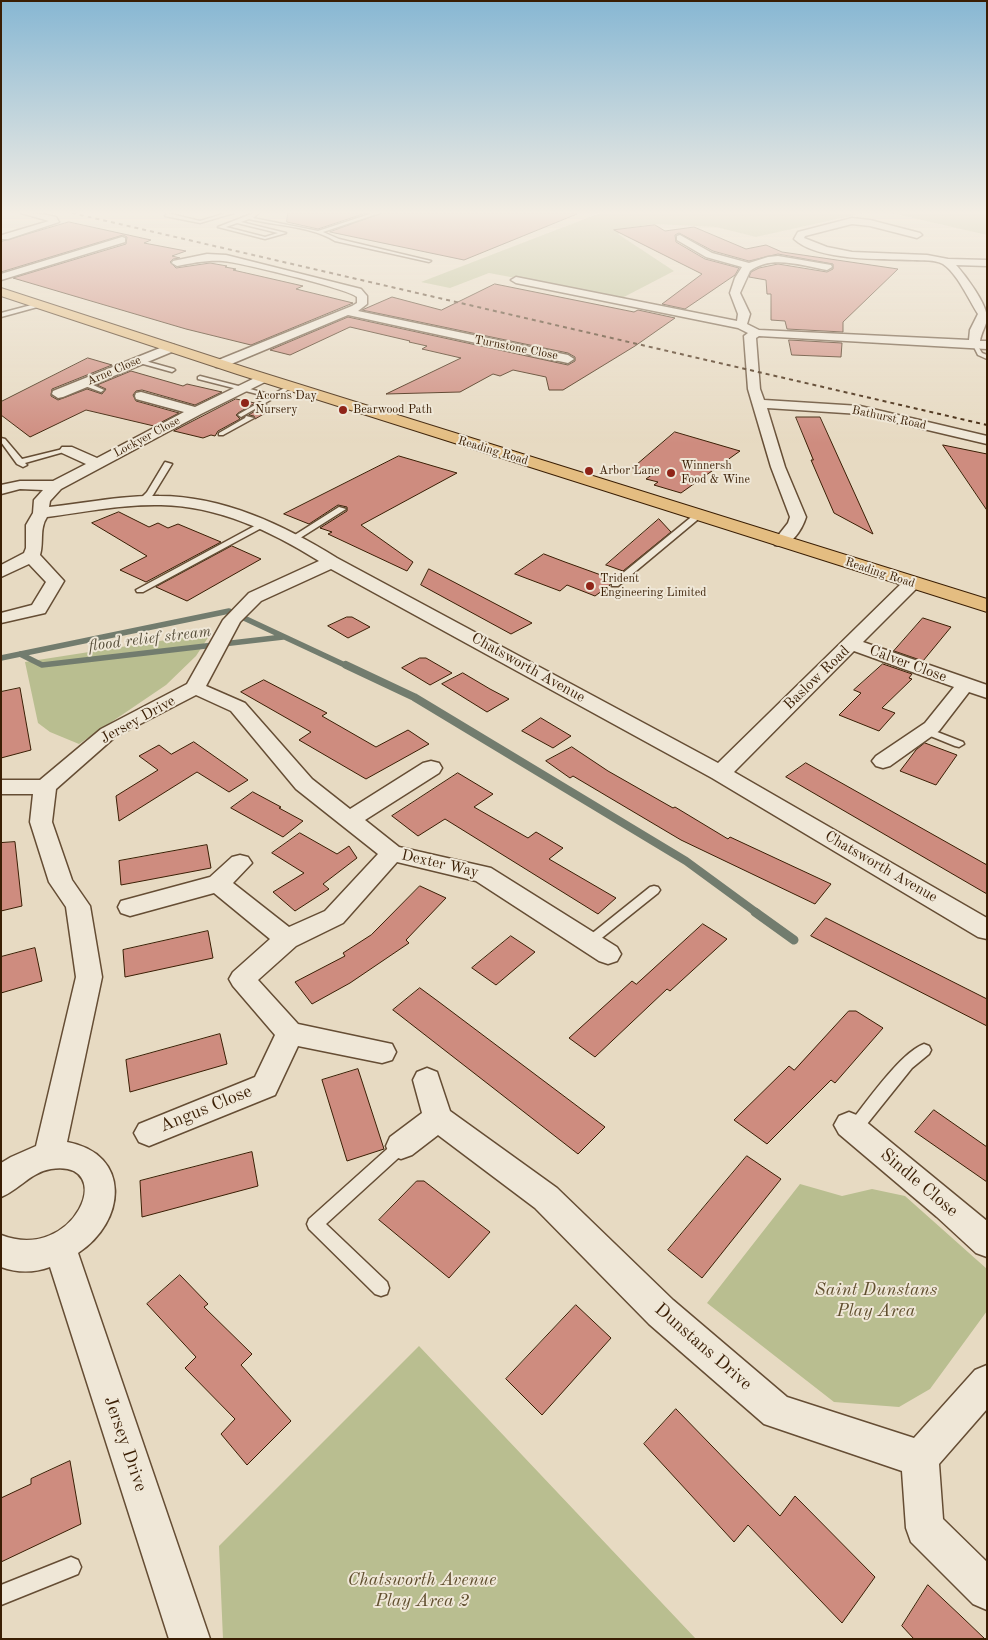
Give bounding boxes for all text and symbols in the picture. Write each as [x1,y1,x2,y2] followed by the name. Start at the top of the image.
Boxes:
[473,333,559,363] street label: Turnstone Close
[85,353,143,389] street label: Arne Close
[255,389,317,417] place label: Acorns Day Nursery
[239,397,251,409] marker: Acorns Day Nursery
[353,403,432,417] place label: Bearwood Path
[850,403,928,433] street label: Bathurst Road
[337,404,349,416] marker: Bearwood Path
[111,414,183,460] street label: Lockyer Close
[456,434,530,468] street label: Reading Road
[681,459,750,487] place label: Winnersh Food & Wine
[599,464,659,478] place label: Arbor Lane
[583,465,595,477] marker: Arbor Lane
[665,467,677,479] marker: Winnersh Food & Wine
[843,555,917,591] street label: Reading Road
[600,572,707,600] place label: Trident Engineering Limited
[584,580,596,592] marker: Trident Engineering Limited
[88,622,212,656] water label: flood relief stream
[468,629,588,707] street label: Chatsworth Avenue
[780,642,854,714] street label: Baslow Road
[867,642,949,686] street label: Calver Close
[97,692,179,748] street label: Jersey Drive
[821,827,941,907] street label: Chatsworth Avenue
[400,846,480,882] street label: Dexter Way
[157,1081,255,1137] street label: Angus Close
[876,1144,962,1222] street label: Sindle Close
[815,1279,937,1322] park label: Saint Dunstans Play Area
[650,1299,756,1395] street label: Dunstans Drive
[99,1394,151,1494] street label: Jersey Drive
[347,1569,497,1612] park label: Chatsworth Avenue Play Area 2

